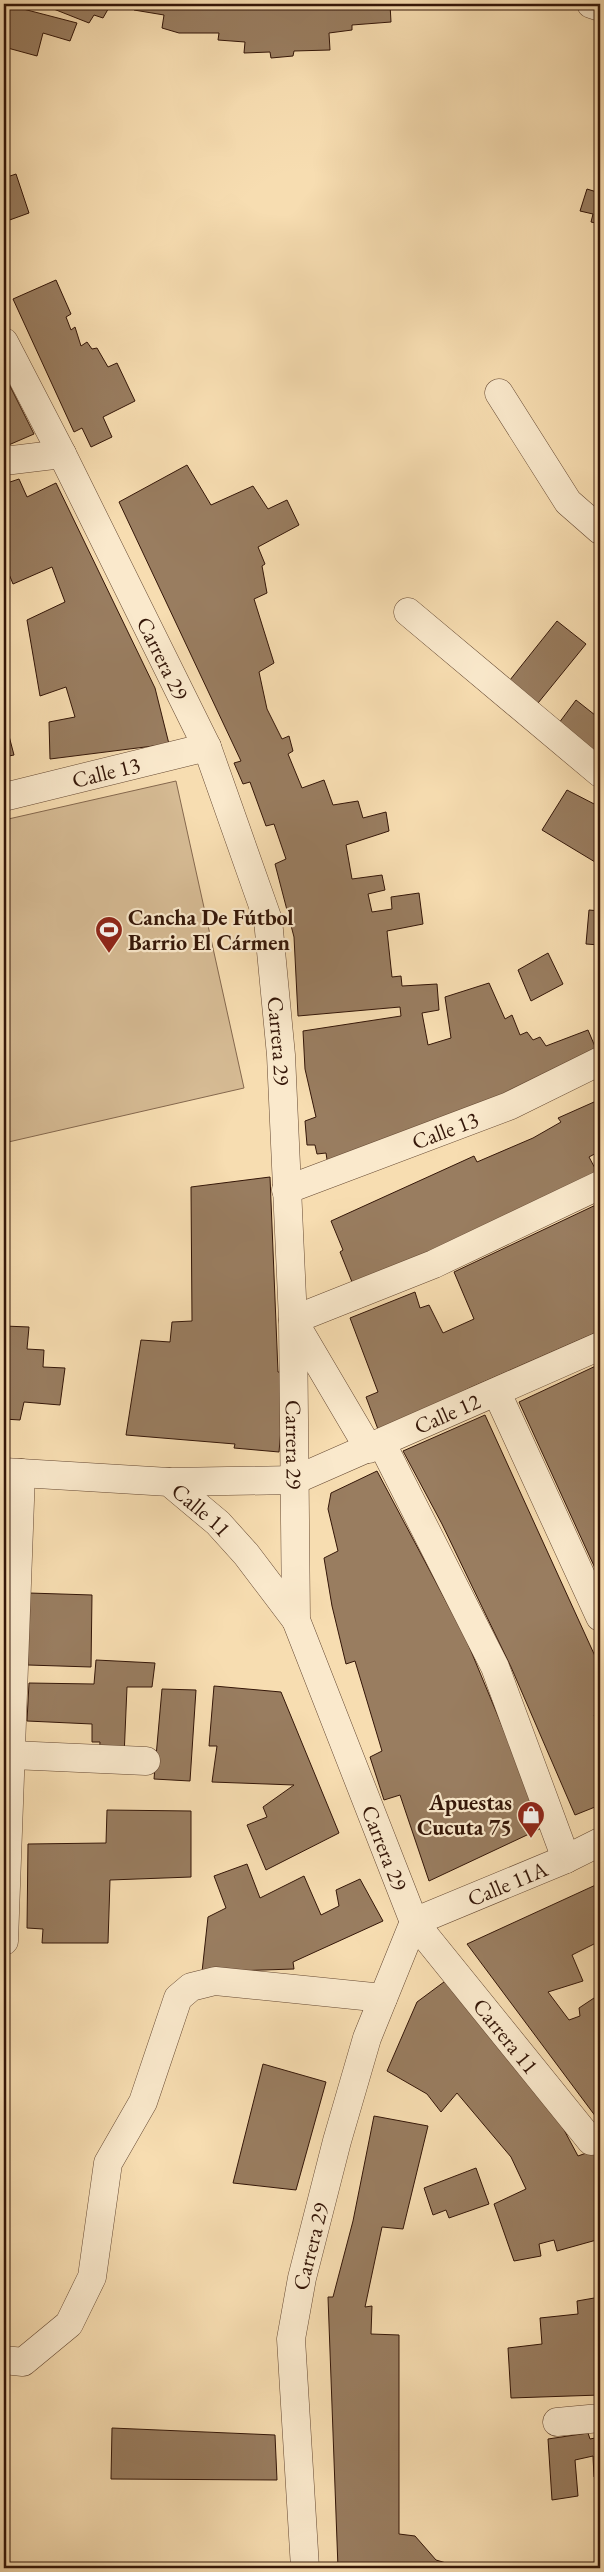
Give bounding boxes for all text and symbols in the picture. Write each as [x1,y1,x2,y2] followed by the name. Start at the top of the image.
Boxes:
[130,612,196,705] street label: Carrera 29
[69,750,143,795] street label: Calle 13
[128,903,294,957] place label: Cancha De Fútbol Barrio El Cármen
[94,915,124,954] sports icon: Cancha De Fútbol Barrio El Cármen
[260,995,296,1087] street label: Carrera 29
[408,1105,483,1156] street label: Calle 13
[410,1386,485,1441] street label: Calle 12
[279,1400,309,1490] street label: Carrera 29
[166,1476,237,1543] street label: Calle 11
[417,1788,512,1842] place label: Apuestas Cucuta 75
[516,1800,546,1839] shop icon: Apuestas Cucuta 75
[355,1801,414,1895] street label: Carrera 29
[463,1854,553,1913] street label: Calle 11A
[466,1992,545,2080] street label: Carrera 11
[286,2199,336,2293] street label: Carrera 29

